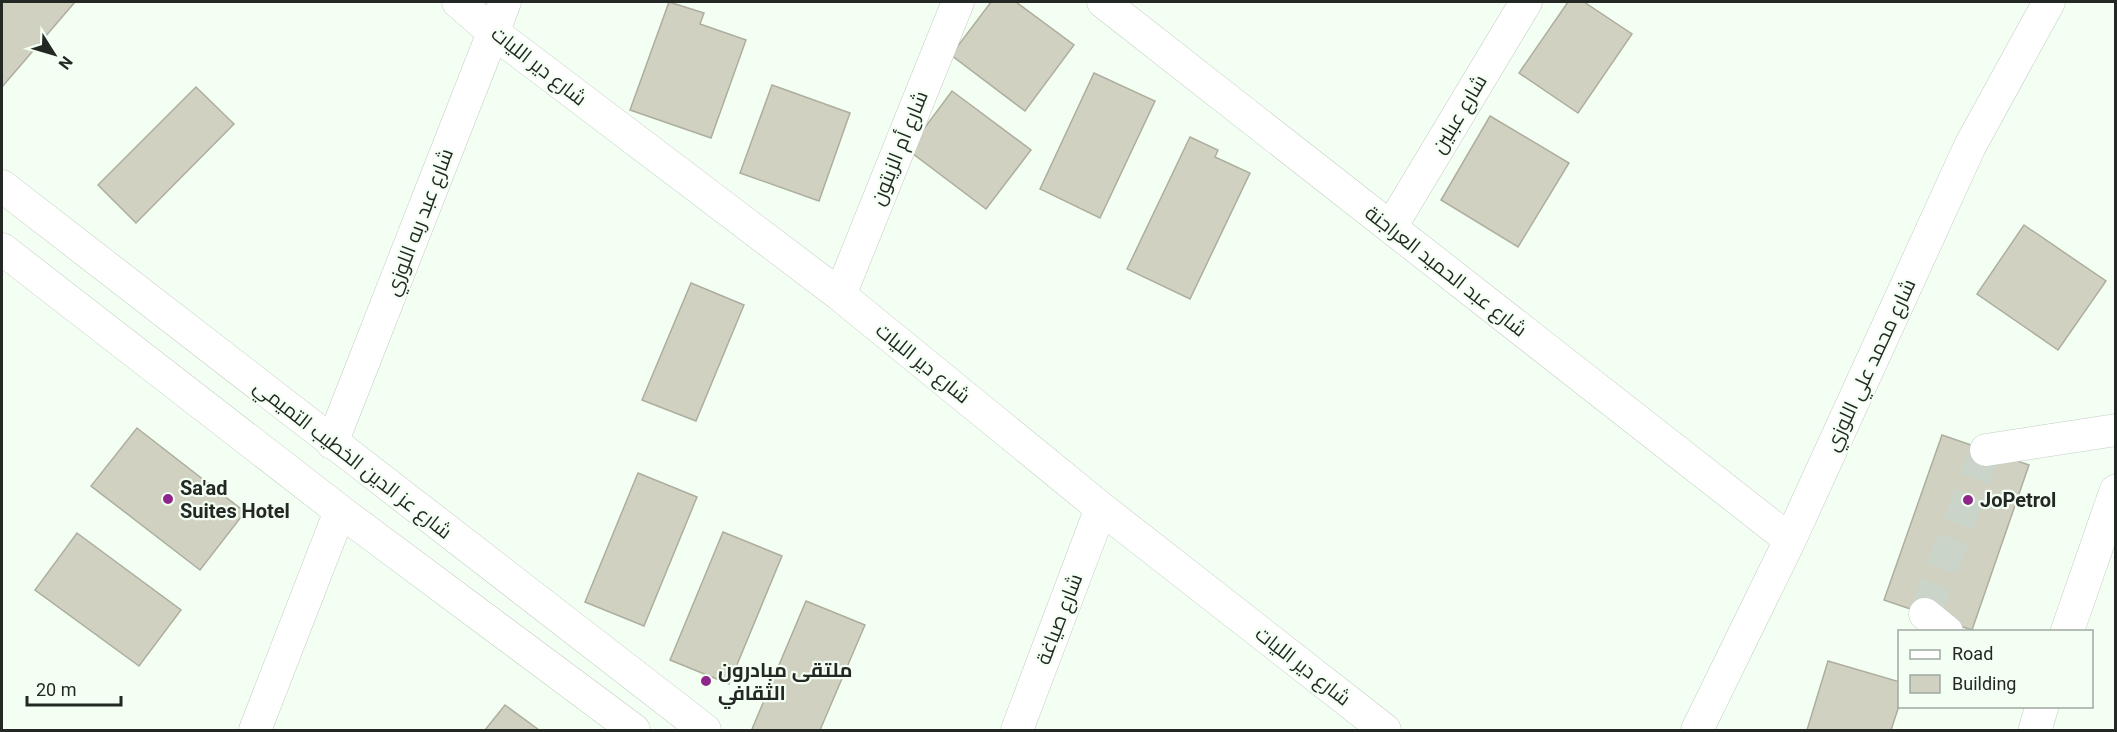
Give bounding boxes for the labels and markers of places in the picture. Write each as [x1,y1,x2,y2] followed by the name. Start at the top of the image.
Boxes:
[180,476,290,523] place label: Sa'ad Suites Hotel
[1980,488,2056,512] place label: JoPetrol
[161,492,175,506] marker: Sa'ad Suites Hotel
[1961,493,1975,507] marker: JoPetrol
[718,658,852,709] place label: ملتقى مبادرون الثقافي
[699,674,713,688] marker: ملتقى مبادرون الثقافي

